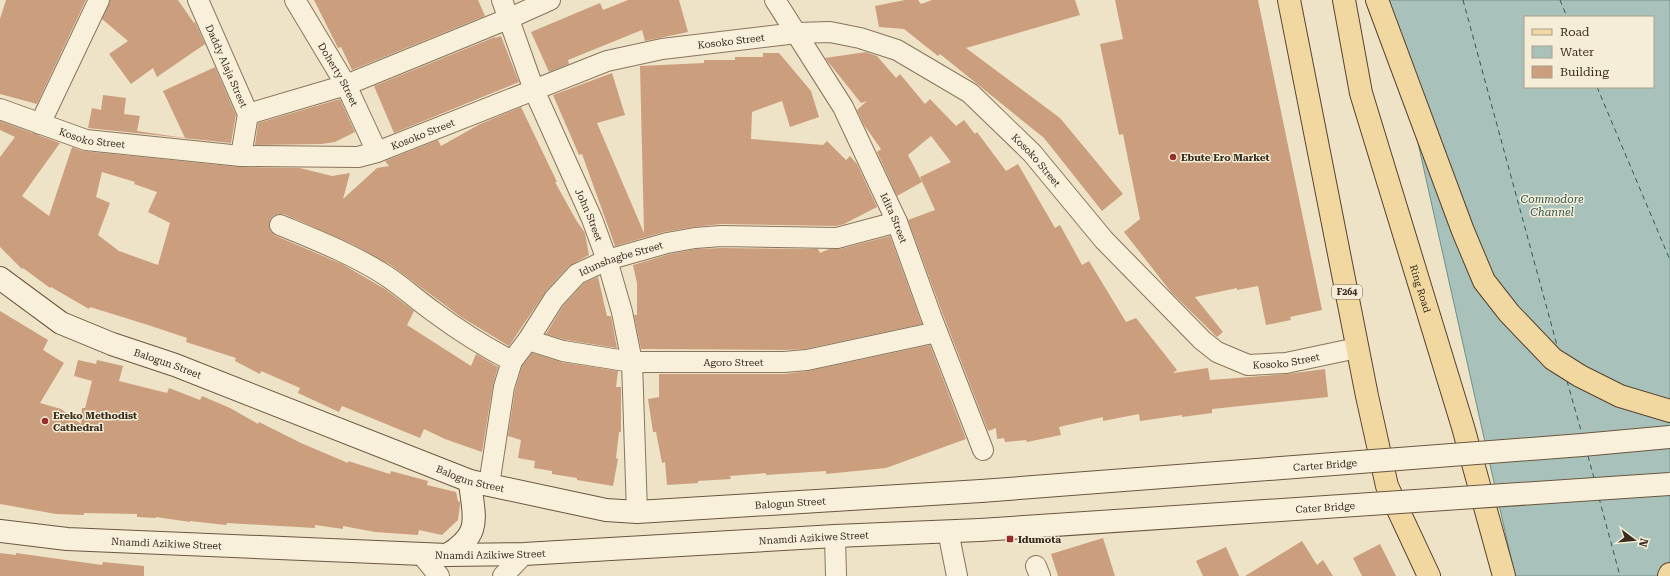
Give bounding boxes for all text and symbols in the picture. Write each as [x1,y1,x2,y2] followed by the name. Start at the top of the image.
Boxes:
[1524,16,1654,88] legend
[203,23,250,110] street label: Daddy Alaja Street
[1560,25,1590,39] text: Road
[697,32,765,51] street label: Kosoko Street
[316,41,360,108] street label: Doherty Street
[1560,45,1594,59] text: Water
[1560,65,1609,79] text: Building
[389,117,457,152] street label: Kosoko Street
[57,126,126,150] street label: Kosoko Street
[1009,132,1063,189] street label: Kosoko Street
[1168,152,1178,162] marker: Ebute Ero Market
[1181,152,1270,163] place label: Ebute Ero Market
[573,187,605,243] street label: John Street
[878,191,909,245] street label: Idita Street
[1520,193,1584,219] water label: Commodore Channel
[577,239,664,278] street label: Idunshagbe Street
[1408,263,1433,314] street label: Ring Road
[1332,285,1362,299] road number: F264
[132,347,203,381] street label: Balogun Street
[1252,351,1321,371] street label: Kosoko Street
[703,357,764,368] street label: Agoro Street
[53,410,137,433] place label: Ereko Methodist Cathedral
[40,416,50,426] marker: Ereko Methodist Cathedral
[1293,457,1358,473] street label: Carter Bridge
[434,463,506,494] street label: Balogun Street
[755,495,826,511] street label: Balogun Street
[1295,500,1356,515] street label: Cater Bridge
[1614,520,1654,560] north arrow
[758,530,869,546] street label: Nnamdi Azikiwe Street
[1005,534,1015,544] marker: Idumota
[1018,534,1061,545] place label: Idumota
[111,536,222,552] street label: Nnamdi Azikiwe Street
[1636,537,1651,549] text: N
[435,548,546,561] street label: Nnamdi Azikiwe Street

